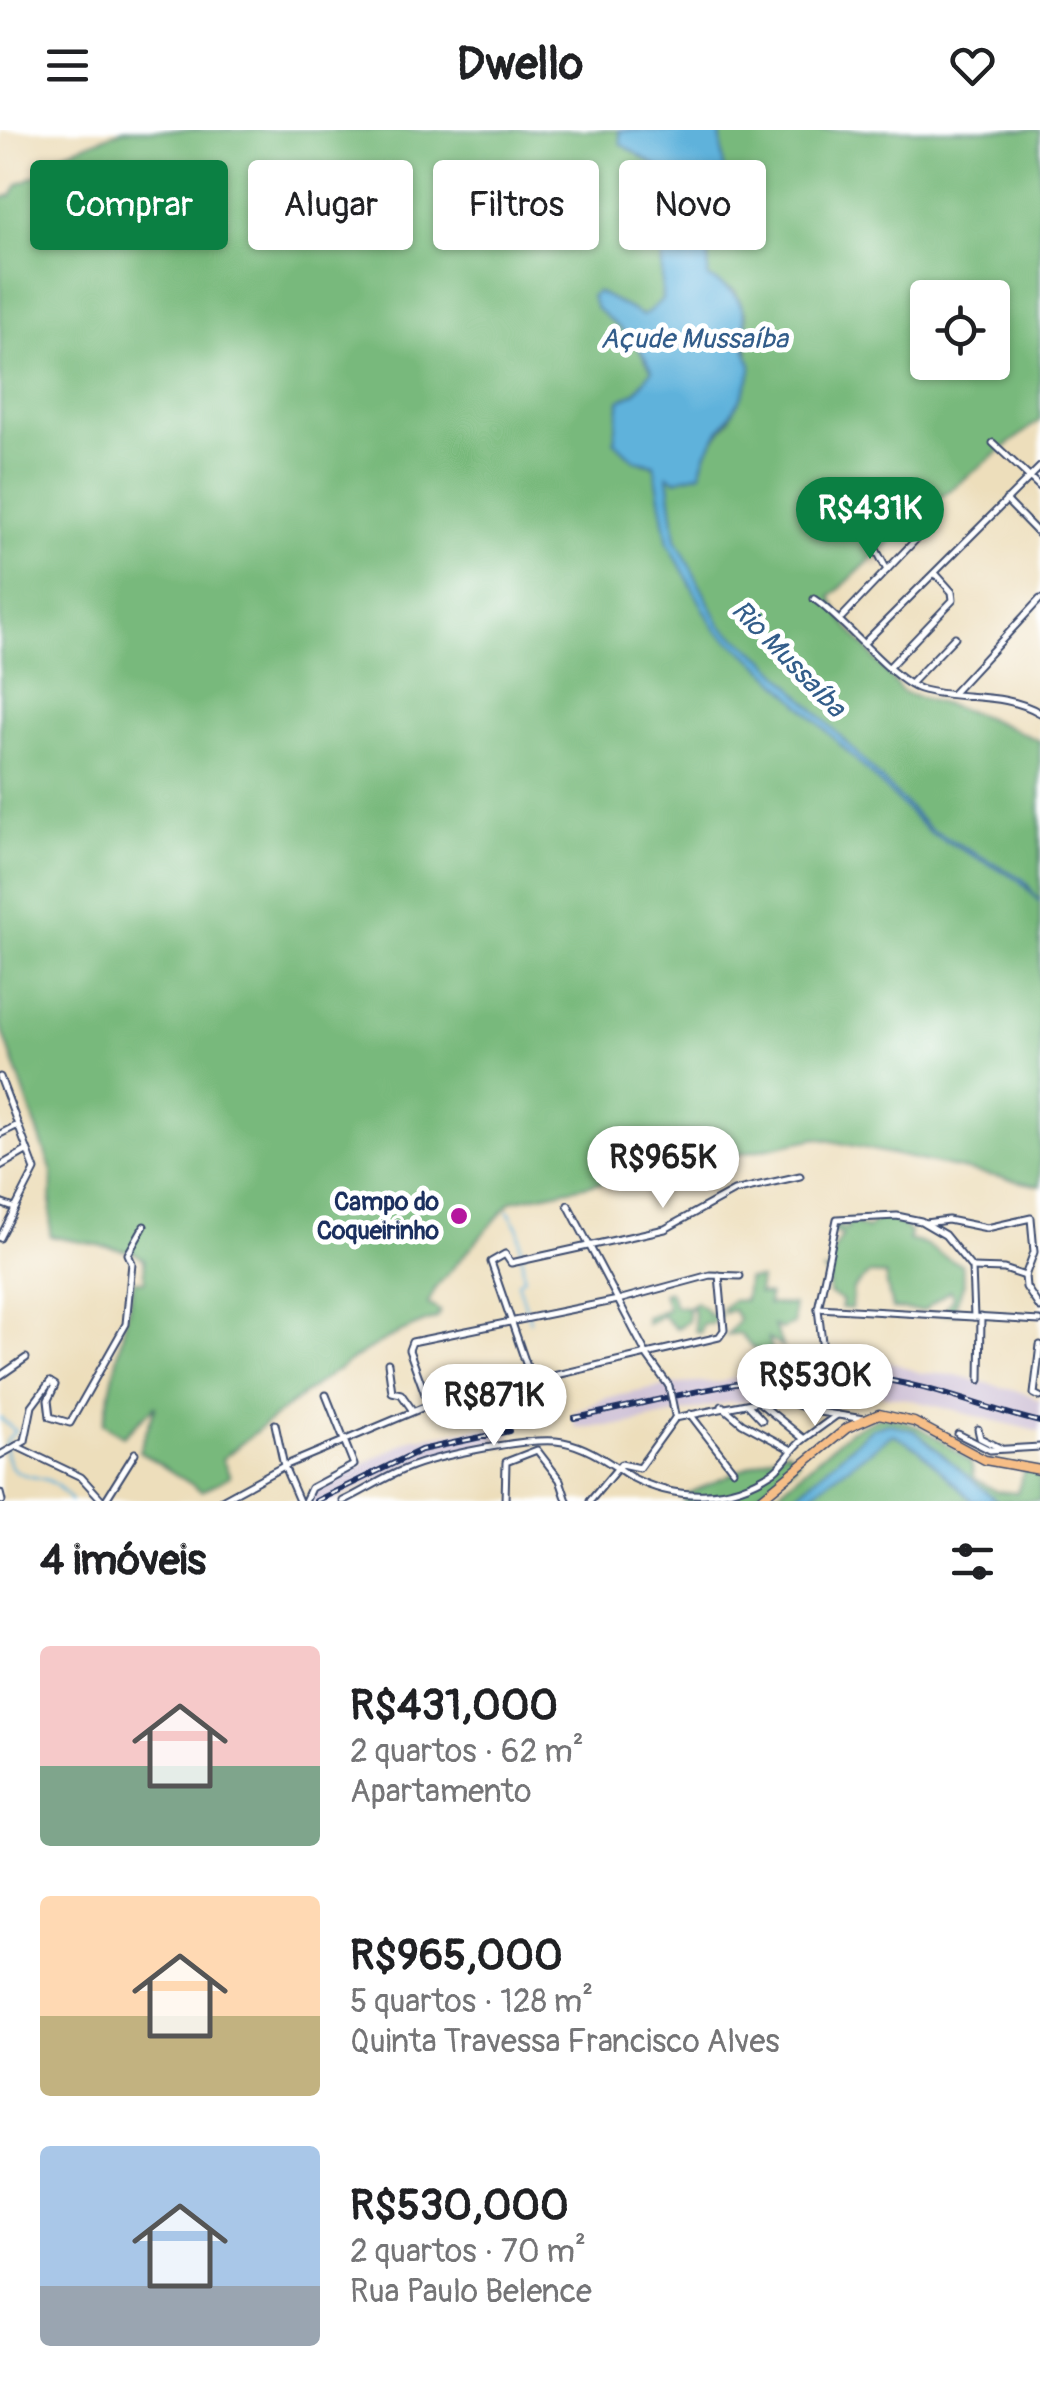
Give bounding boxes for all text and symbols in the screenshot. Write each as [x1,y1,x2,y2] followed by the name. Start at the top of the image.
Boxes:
[457,37,583,93] text: Dwello
[40,38,95,93] icon: menu
[945,38,1000,93] icon: heart
[30,160,228,250] chip: Comprar
[248,160,413,250] chip: Alugar
[433,160,599,250] chip: Filtros
[619,160,766,250] chip: Novo
[910,280,1010,380] map controls
[910,280,1010,380] button: locate
[600,322,790,357] water label: Açude Mussaíba
[789,477,951,562] pin: R$431K
[818,489,922,529] text: R$431K
[724,593,854,726] water label: Rio Mussaíba
[582,1126,744,1211] pin: R$965K
[609,1138,717,1178] text: R$965K
[317,1187,440,1247] place label: Campo do Coqueirinho
[448,1205,470,1227] marker: Campo do Coqueirinho
[734,1344,896,1429] pin: R$530K
[759,1356,871,1396] text: R$530K
[413,1364,575,1449] pin: R$871K
[444,1376,544,1416] text: R$871K
[945,1534,1000,1589] icon: filters
[40,1535,206,1587] text: 4 imóveis
[350,1680,558,1732] text: R$431,000
[120,1686,240,1806] icon: home
[350,1732,584,1772] text: 2 quartos · 62 m²
[350,1772,531,1812] text: Apartamento
[350,1930,563,1982] text: R$965,000
[120,1936,240,2056] icon: home
[350,1982,593,2022] text: 5 quartos · 128 m²
[350,2022,779,2062] text: Quinta Travessa Francisco Alves
[350,2180,569,2232] text: R$530,000
[120,2186,240,2306] icon: home
[350,2232,586,2272] text: 2 quartos · 70 m²
[350,2272,592,2312] text: Rua Paulo Belence

